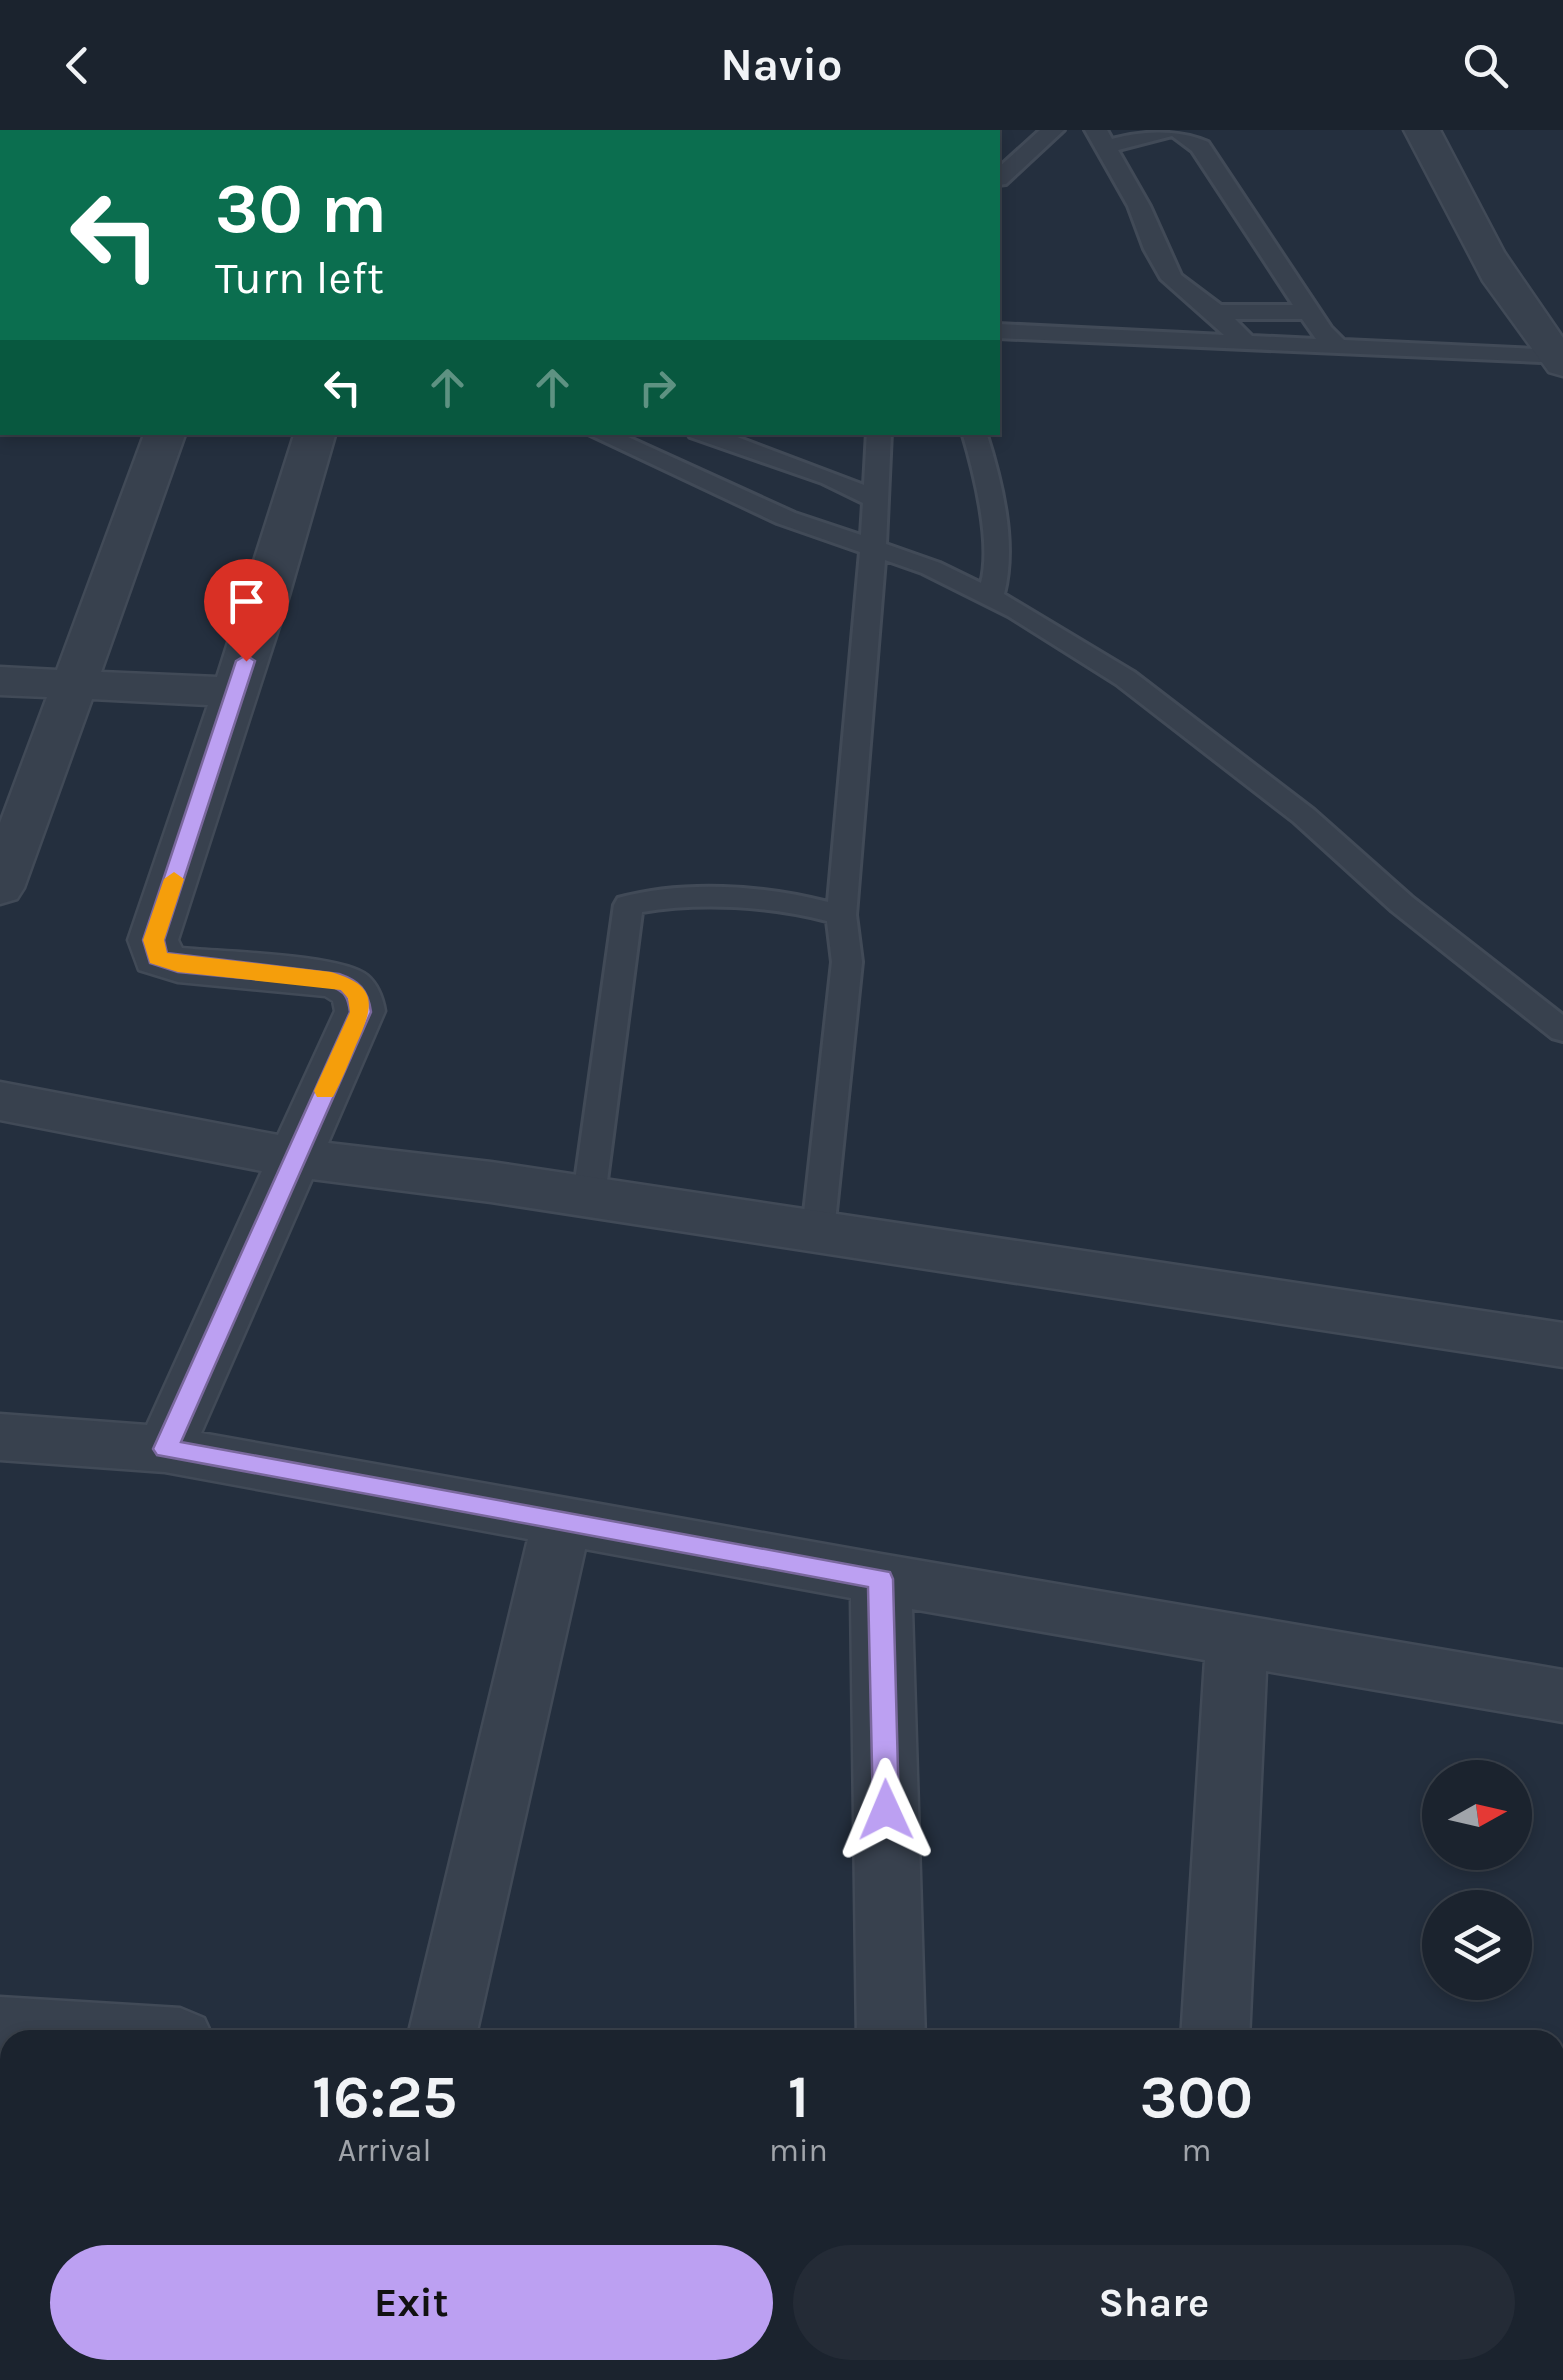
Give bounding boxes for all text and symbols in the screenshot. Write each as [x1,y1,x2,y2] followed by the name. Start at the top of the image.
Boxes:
[50,38,105,93] icon: back
[1458,38,1513,93] icon: search
[720,39,843,91] text: Navio
[215,168,387,250] text: 30 m
[50,170,180,300] icon: left
[215,252,384,304] text: Turn left
[315,360,370,415] icon: left
[420,360,475,415] icon: ahead
[525,360,580,415] icon: ahead
[630,360,685,415] icon: right
[204,559,289,662] pin
[219,574,274,629] icon: arrive
[834,1758,938,1862] position arrow
[1422,1760,1532,1870] north arrow
[1422,1760,1532,2000] map controls
[1422,1890,1532,2000] button: layers
[312,2062,457,2132] text: 16:25
[788,2062,809,2132] text: 1
[1140,2062,1253,2132] text: 300
[338,2132,431,2169] text: Arrival
[769,2132,828,2169] text: min
[1181,2132,1211,2169] text: m
[50,2245,773,2360] button: Exit
[793,2245,1515,2360] button: Share

